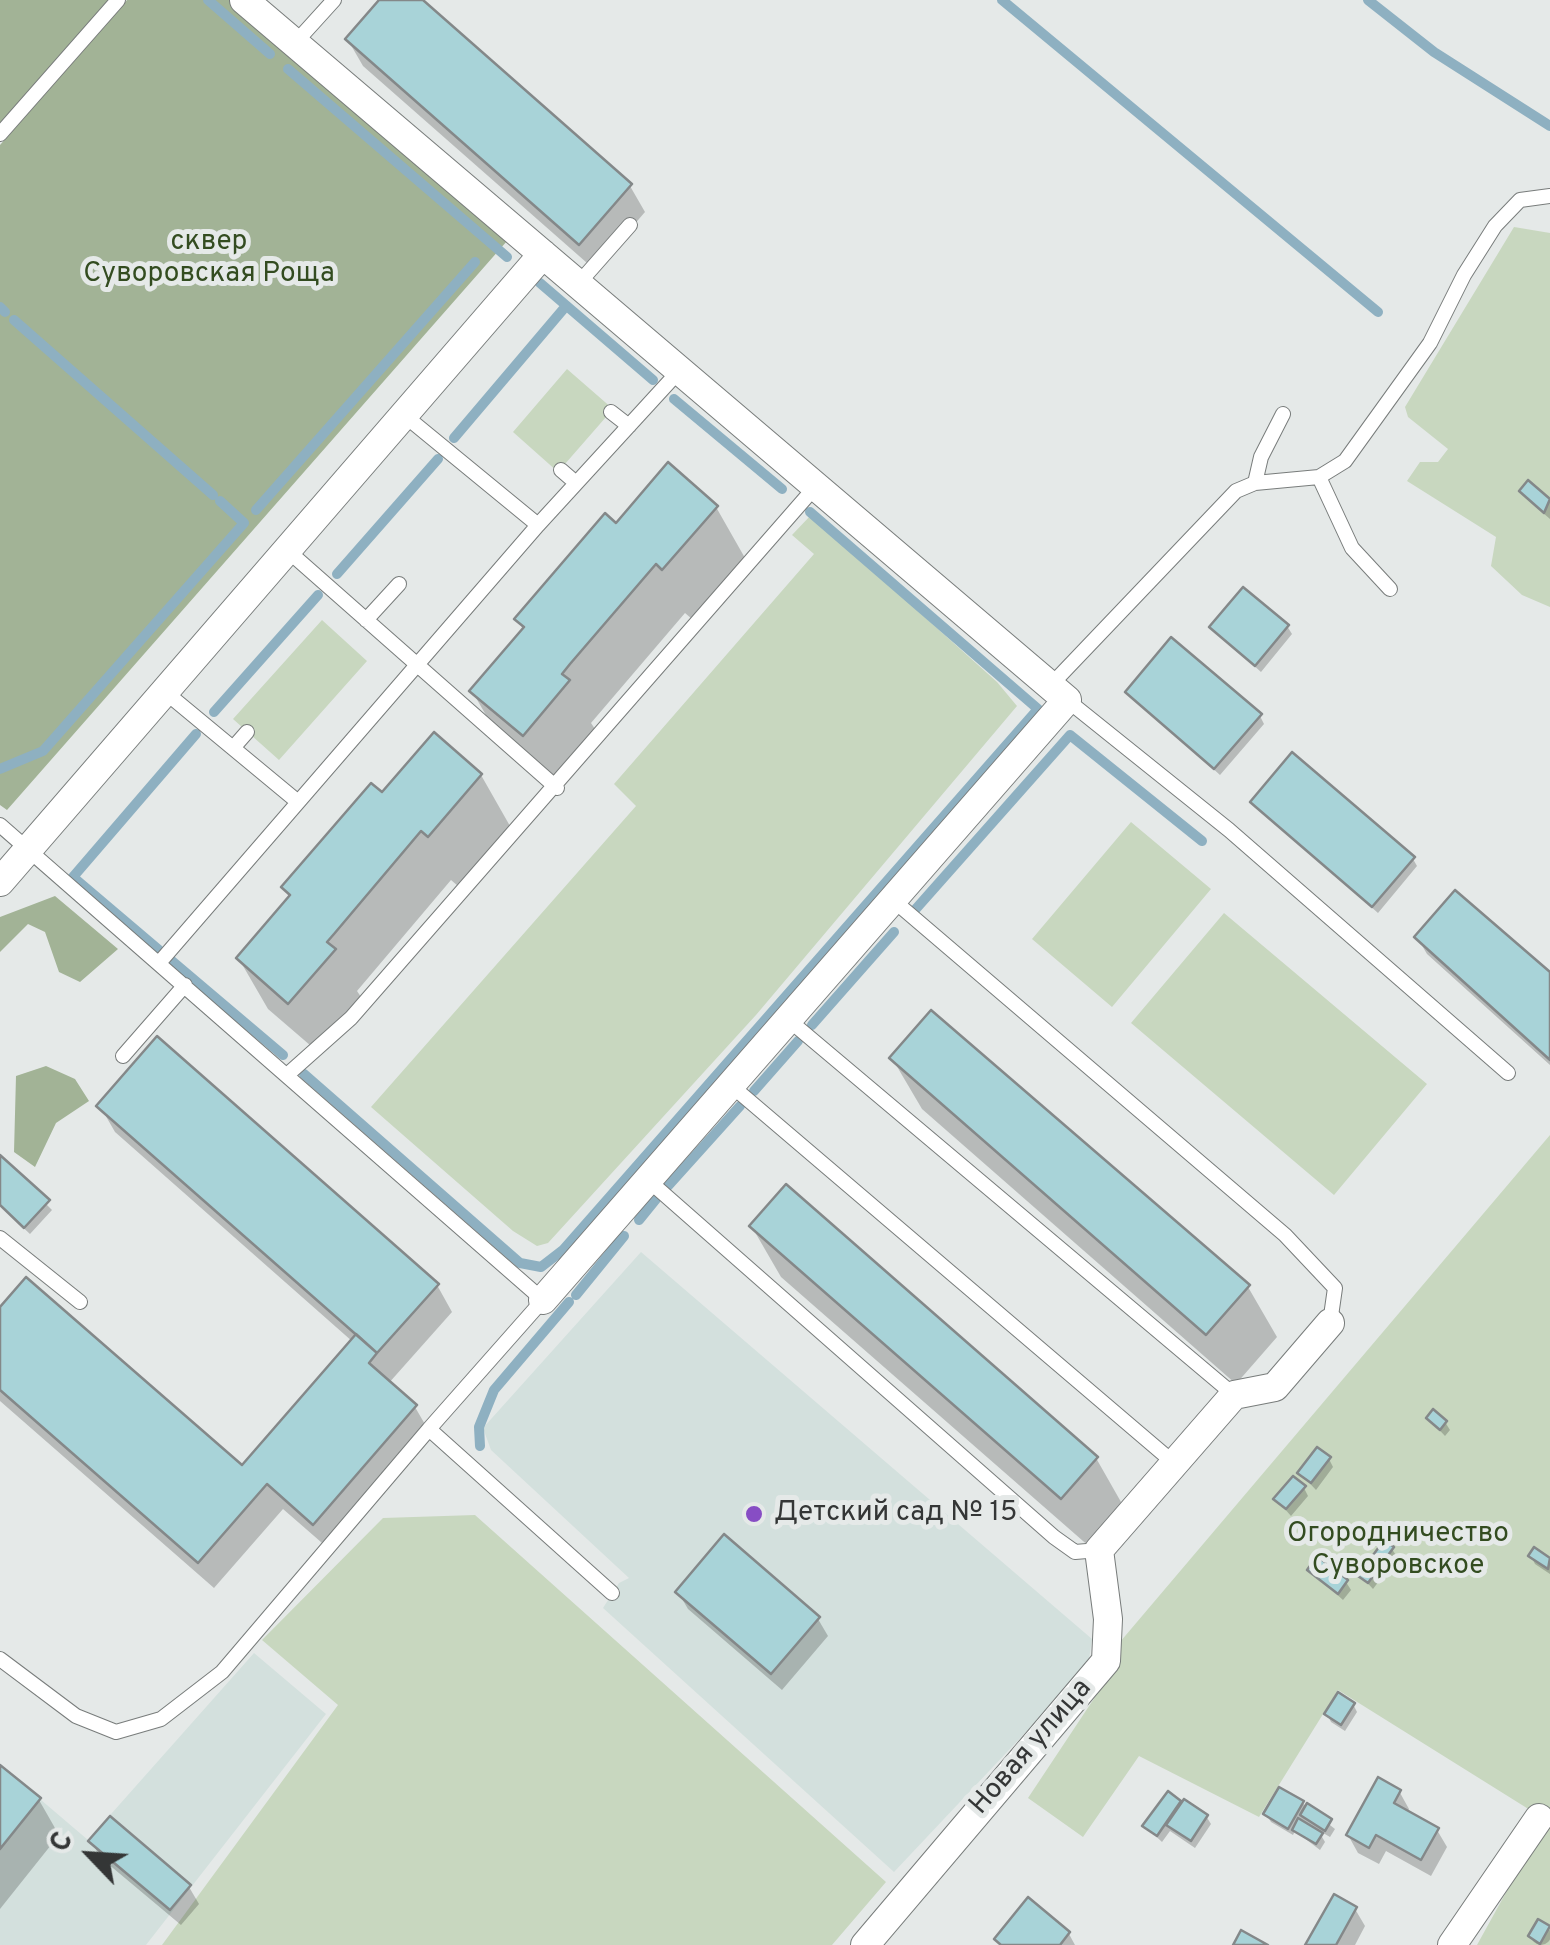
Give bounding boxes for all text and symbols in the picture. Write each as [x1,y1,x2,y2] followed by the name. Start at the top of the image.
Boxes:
[83,226,335,292] park label: сквер Суворовская Роща
[774,1497,1017,1531] place label: Детский сад № 15
[743,1503,765,1525] marker: Детский сад № 15
[1287,1518,1509,1584] park label: Огородничество Суворовское
[964,1673,1100,1823] street label: Новая улица
[40,1805,140,1905] north arrow
[43,1827,83,1858] text: С

